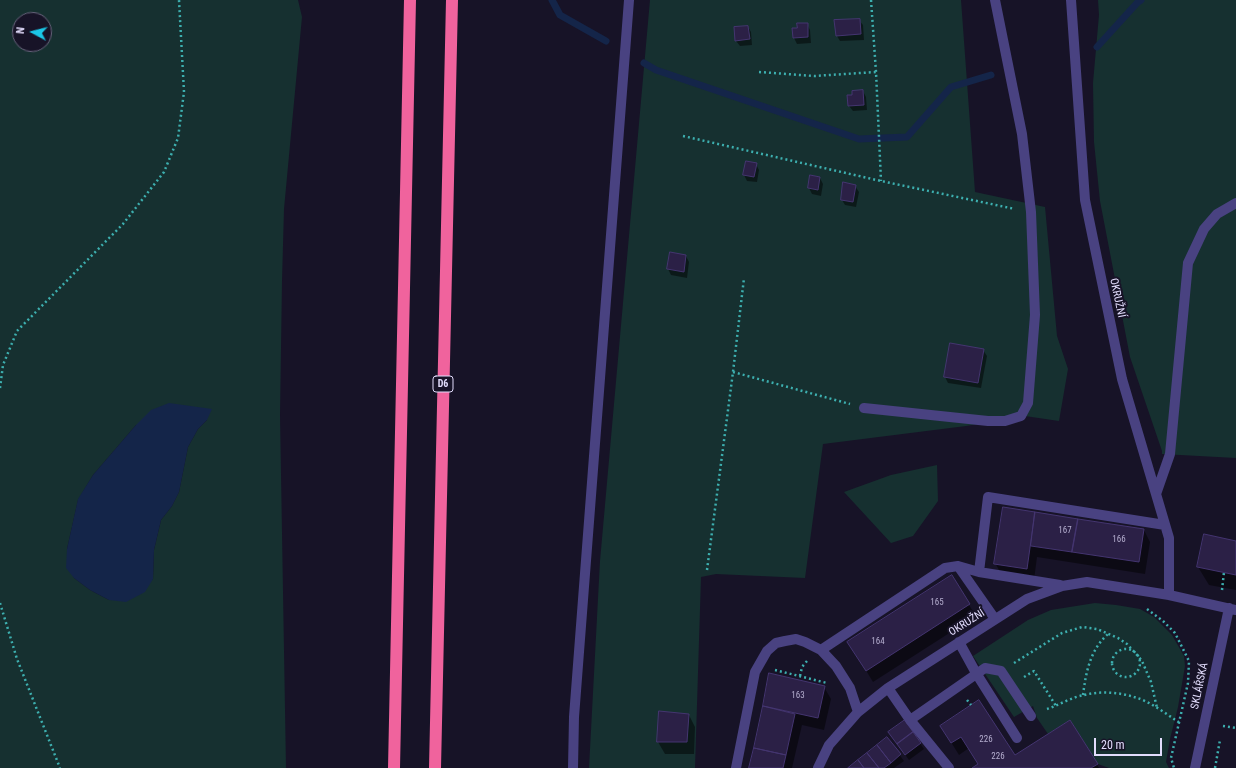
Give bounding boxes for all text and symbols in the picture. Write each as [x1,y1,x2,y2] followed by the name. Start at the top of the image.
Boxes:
[12,12,52,52] north arrow
[14,26,27,35] text: N
[1106,277,1128,319] street label: OKRUŽNÍ
[433,376,453,392] road number: D6
[1058,526,1072,536] house number: 167
[1112,535,1126,545] house number: 166
[930,598,944,608] house number: 165
[947,607,987,639] street label: OKRUŽNÍ
[871,637,885,647] house number: 164
[1189,662,1211,710] street label: SKLÁŘSKÁ
[791,691,805,701] house number: 163
[1096,730,1164,756] scale bar
[979,735,993,745] house number: 226
[1101,738,1125,752] text: 20 m
[991,752,1005,762] house number: 226

